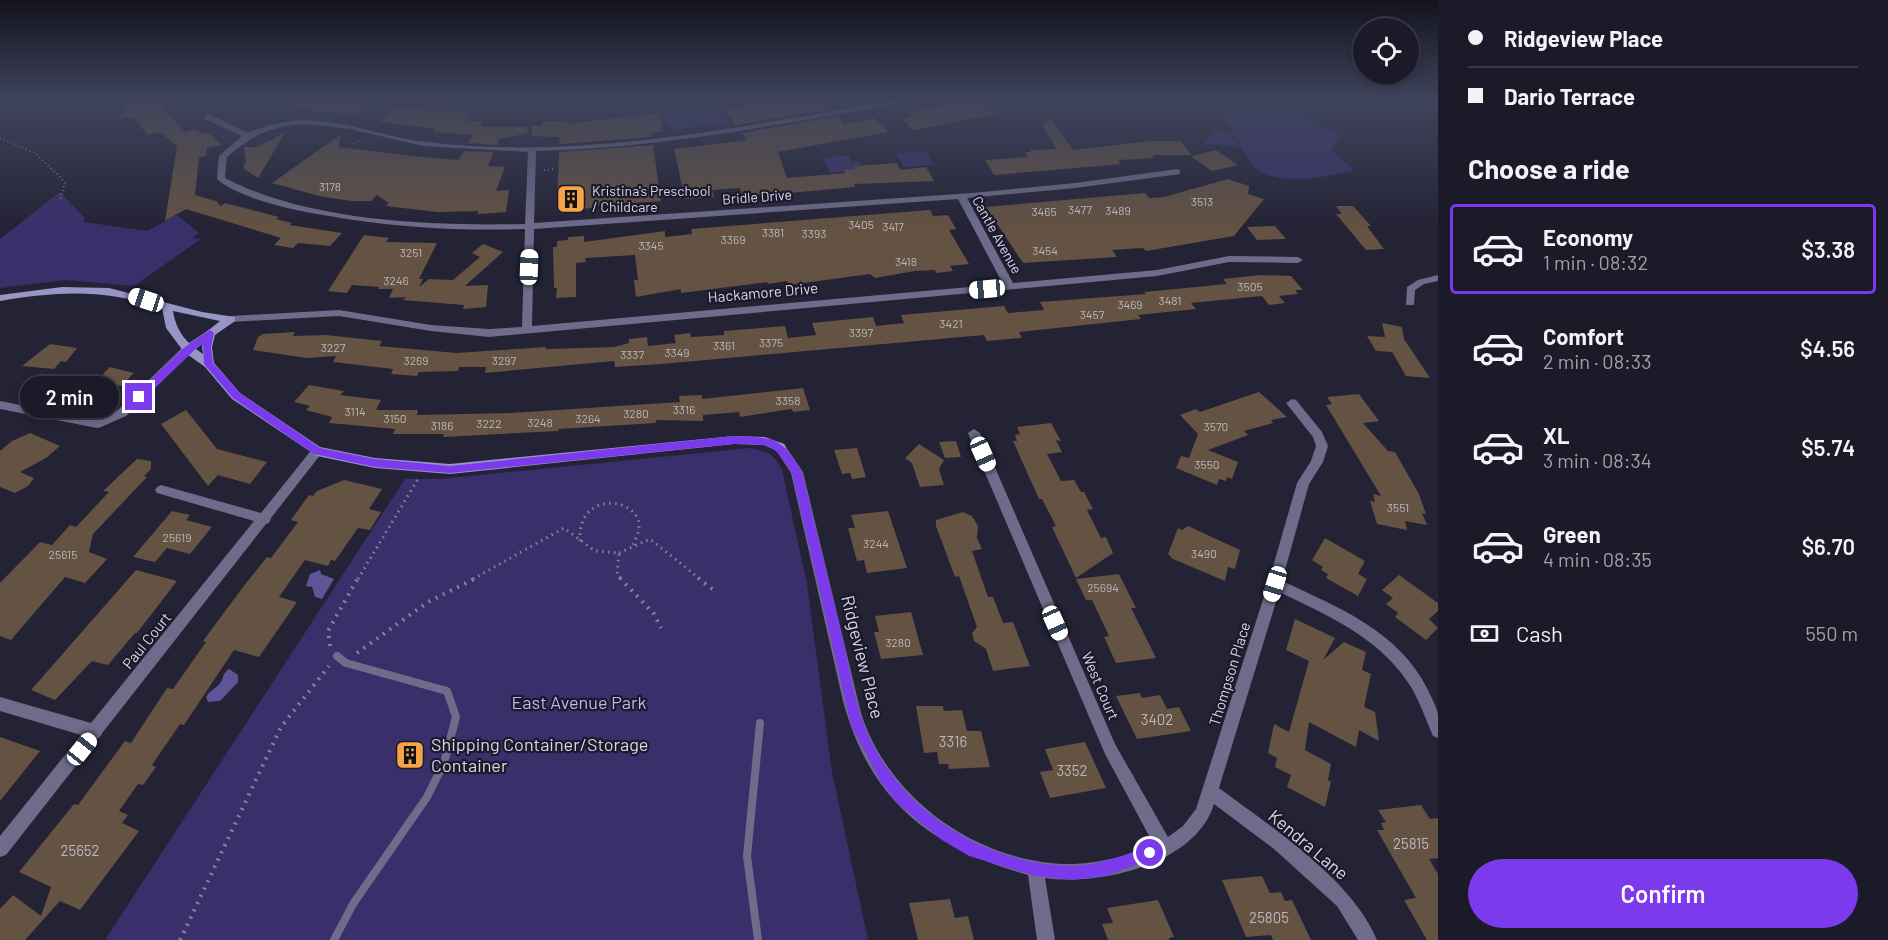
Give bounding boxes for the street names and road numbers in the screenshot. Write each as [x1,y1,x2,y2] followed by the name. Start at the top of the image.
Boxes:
[722,186,792,207] street label: Bridle Drive
[969,193,1026,277] street label: Cantle Avenue
[707,278,819,306] street label: Hackamore Drive
[837,593,889,721] street label: Ridgeview Place
[118,609,174,672] street label: Paul Court
[1205,620,1253,728] street label: Thompson Place
[1078,649,1123,722] street label: West Court
[1264,804,1353,884] street label: Kendra Lane

